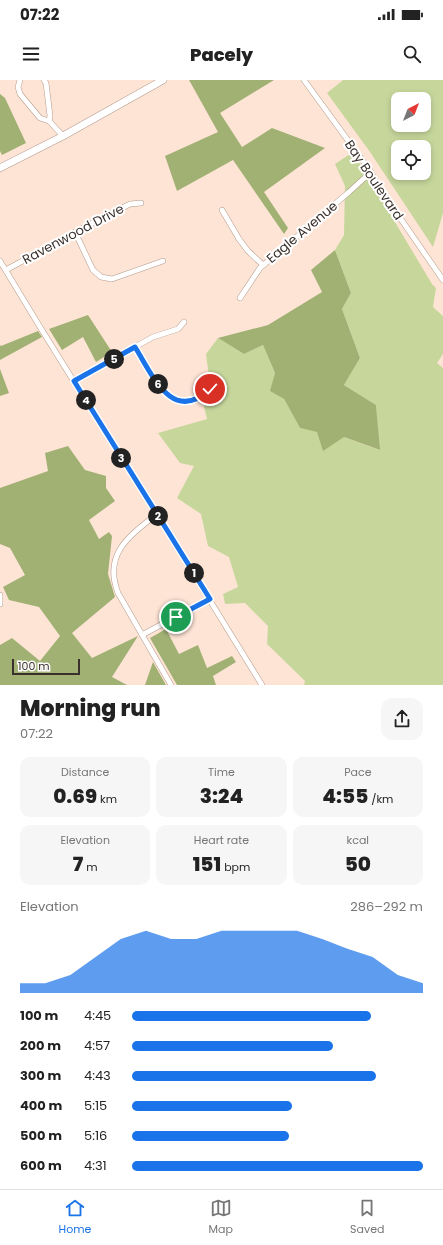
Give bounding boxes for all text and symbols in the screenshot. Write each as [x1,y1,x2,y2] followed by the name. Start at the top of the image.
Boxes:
[20,4,59,25] text: 07:22
[190,42,253,67] text: Pacely
[20,43,42,65] icon: menu
[401,43,423,65] icon: search
[391,92,431,132] north arrow
[391,92,431,180] map controls
[340,136,408,224] street label: Bay Boulevard
[391,140,431,180] button: locate
[262,197,342,267] street label: Eagle Avenue
[19,199,127,269] street label: Ravenwood Drive
[104,349,124,369] pin: 5
[110,351,118,367] text: 5
[193,372,227,406] pin
[148,374,168,394] pin: 6
[154,376,162,392] text: 6
[199,378,221,400] icon: check
[76,390,96,410] pin: 4
[82,392,90,408] text: 4
[111,448,131,468] pin: 3
[118,450,124,466] text: 3
[148,506,168,526] pin: 2
[155,508,161,524] text: 2
[184,563,204,583] pin: 1
[192,565,196,581] text: 1
[159,600,193,634] pin
[165,606,187,628] icon: arrive
[12,657,80,676] scale bar
[18,658,50,674] text: 100 m
[20,693,161,724] text: Morning run
[381,698,423,740] button: share
[20,724,53,743] text: 07:22
[61,764,109,780] text: Distance
[208,764,235,780] text: Time
[344,764,371,780] text: Pace
[53,782,97,810] text: 0.69
[200,782,243,810] text: 3:24
[322,782,368,810] text: 4:55
[97,791,117,807] text: km
[368,791,393,807] text: /km
[60,832,110,848] text: Elevation
[194,832,249,848] text: Heart rate
[347,832,369,848] text: kcal
[73,850,83,878] text: 7
[193,850,221,878] text: 151
[345,850,371,878] text: 50
[83,859,98,875] text: m
[221,859,250,875] text: bpm
[20,897,79,916] text: Elevation
[350,897,423,916] text: 286–292 m
[20,1006,58,1025] text: 100 m
[84,1006,111,1025] text: 4:45
[20,1036,61,1055] text: 200 m
[84,1036,110,1055] text: 4:57
[20,1066,61,1085] text: 300 m
[84,1066,111,1085] text: 4:43
[20,1096,62,1115] text: 400 m
[84,1096,107,1115] text: 5:15
[20,1126,62,1145] text: 500 m
[84,1126,107,1145] text: 5:16
[20,1156,62,1175] text: 600 m
[84,1156,107,1175] text: 4:31
[59,1197,91,1238] tab: Home
[209,1197,233,1238] tab: Map
[350,1197,384,1238] tab: Saved

